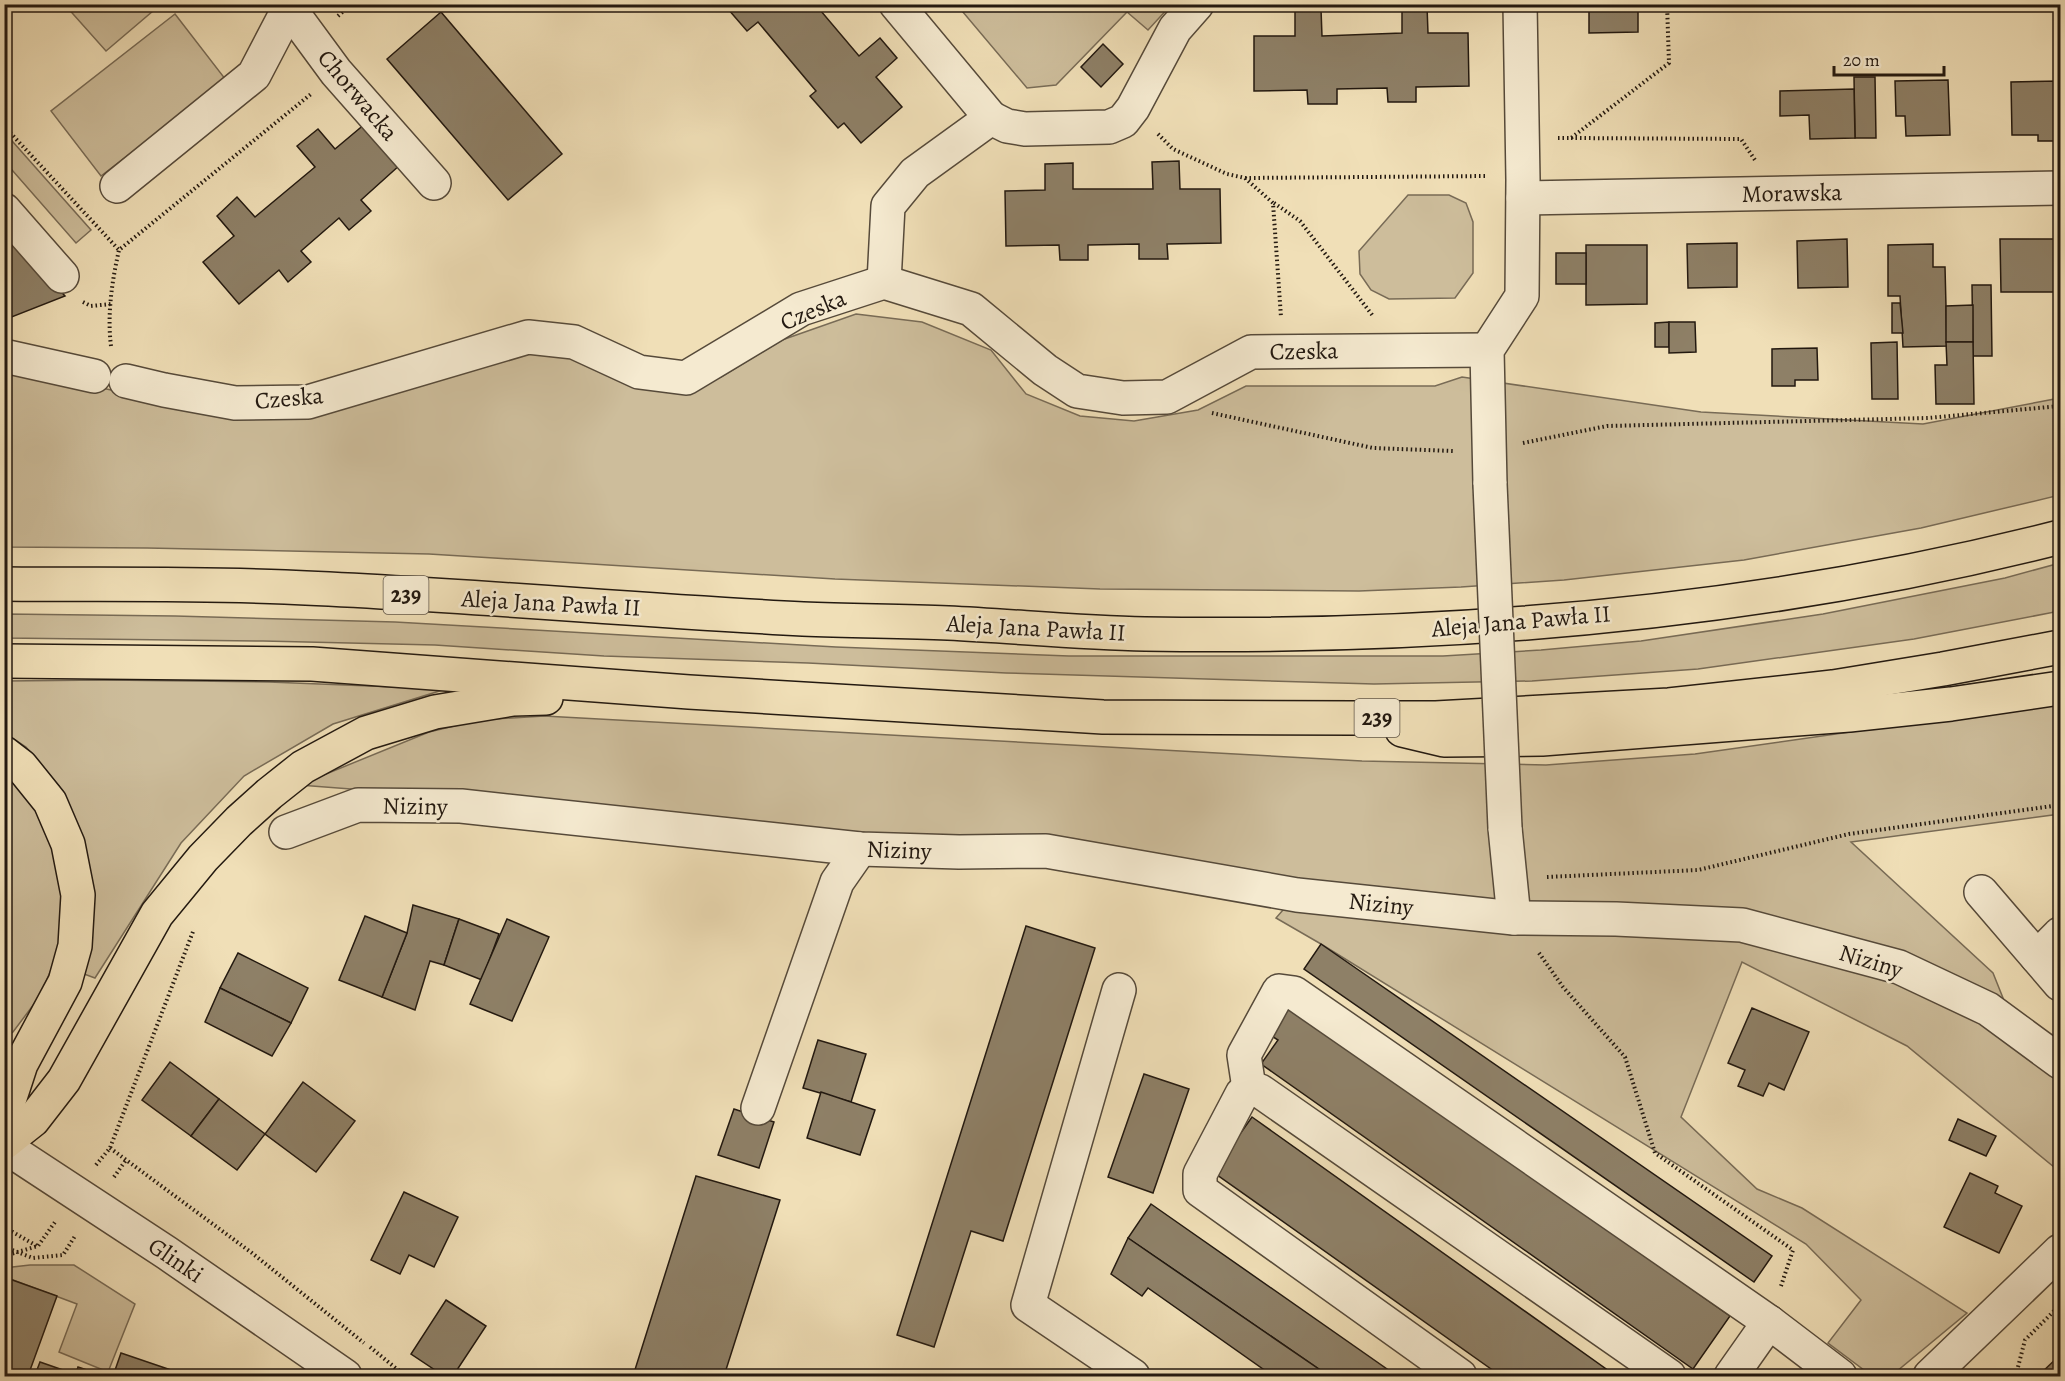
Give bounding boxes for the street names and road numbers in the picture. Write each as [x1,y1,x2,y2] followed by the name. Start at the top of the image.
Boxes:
[310,43,406,148] street label: Chorwacka
[1741,176,1843,210] street label: Morawska
[775,282,852,338] street label: Czeska
[1269,334,1339,368] street label: Czeska
[253,379,325,417] street label: Czeska
[384,576,428,614] road number: 239
[459,582,642,624] street label: Aleja Jana Pawła II
[1429,597,1612,645] street label: Aleja Jana Pawła II
[944,607,1127,649] street label: Aleja Jana Pawła II
[1354,699,1400,737] road number: 239
[382,789,448,823] street label: Niziny
[866,833,932,867] street label: Niziny
[1347,885,1415,923] street label: Niziny
[1835,936,1907,986] street label: Niziny
[142,1230,210,1290] street label: Glinki

